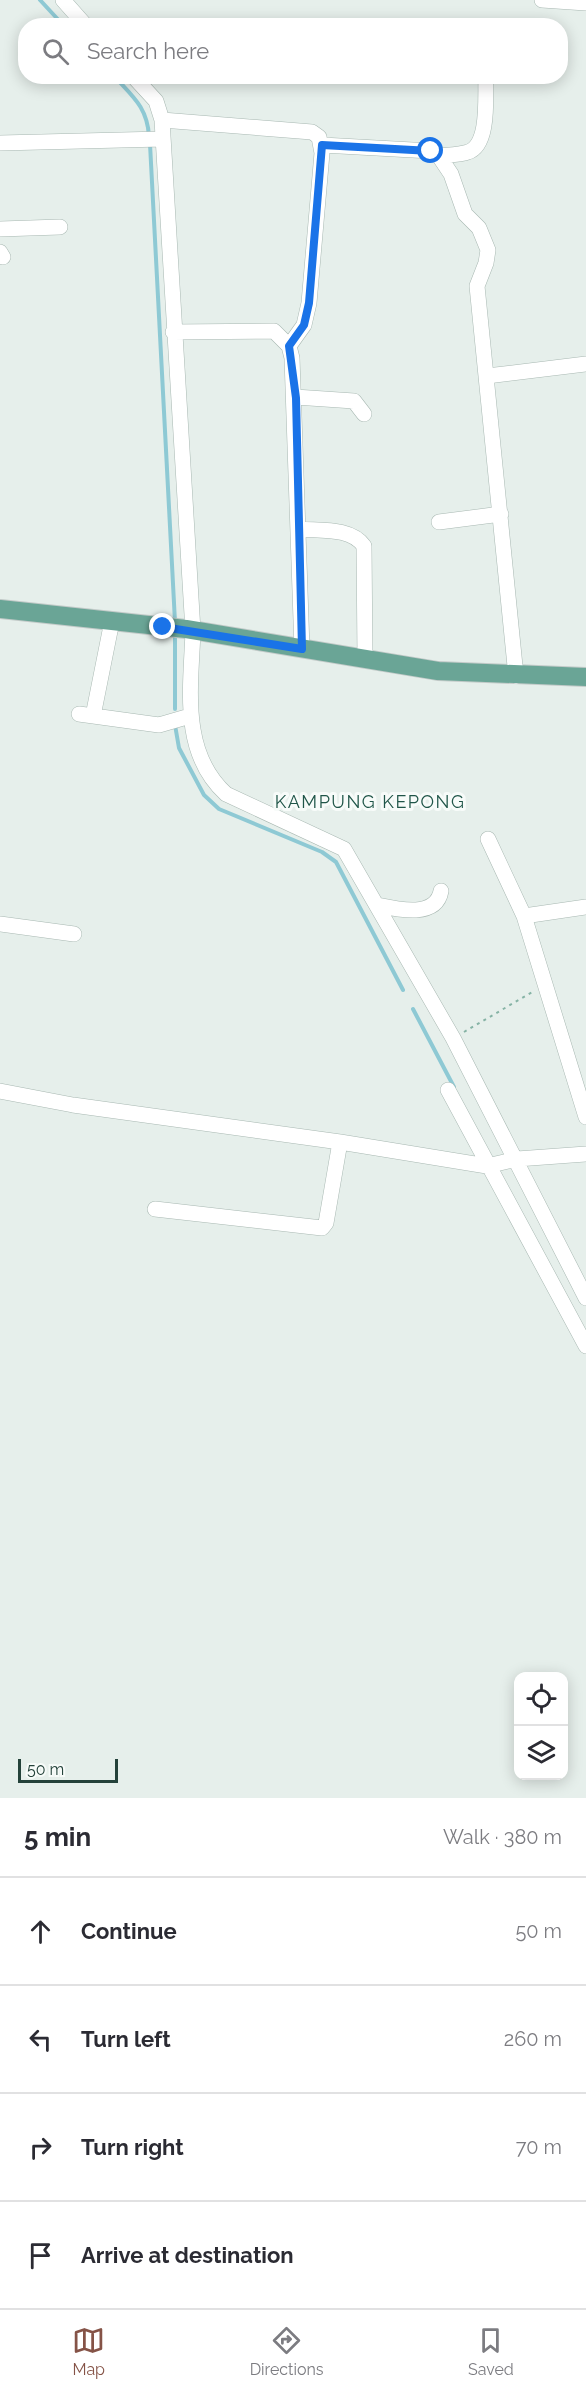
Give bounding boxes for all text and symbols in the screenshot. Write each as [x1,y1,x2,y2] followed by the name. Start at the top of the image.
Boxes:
[18,18,568,84] search box
[39,35,72,68] icon: search
[87,38,209,64] text: Search here
[417,137,443,163] route start
[149,613,175,639] route end
[275,791,465,812] district label: KAMPUNG KEPONG
[514,1672,568,1780] map controls
[514,1672,568,1726] button: locate
[514,1726,568,1780] button: layers
[18,1756,118,1784] scale bar
[27,1760,64,1779] text: 50 m
[24,1822,91,1852] text: 5 min
[443,1825,562,1849] text: Walk · 380 m
[24,1915,57,1948] icon: ahead
[81,1918,177,1944] text: Continue
[515,1919,562,1943] text: 50 m
[24,2023,57,2056] icon: left
[81,2026,171,2052] text: Turn left
[504,2027,562,2051] text: 260 m
[24,2131,57,2164] icon: right
[81,2134,184,2160] text: Turn right
[516,2135,562,2159] text: 70 m
[24,2239,57,2272] icon: arrive
[81,2242,294,2268] text: Arrive at destination
[72,2324,105,2379] tab: Map
[250,2324,324,2379] tab: Directions
[468,2324,514,2379] tab: Saved

